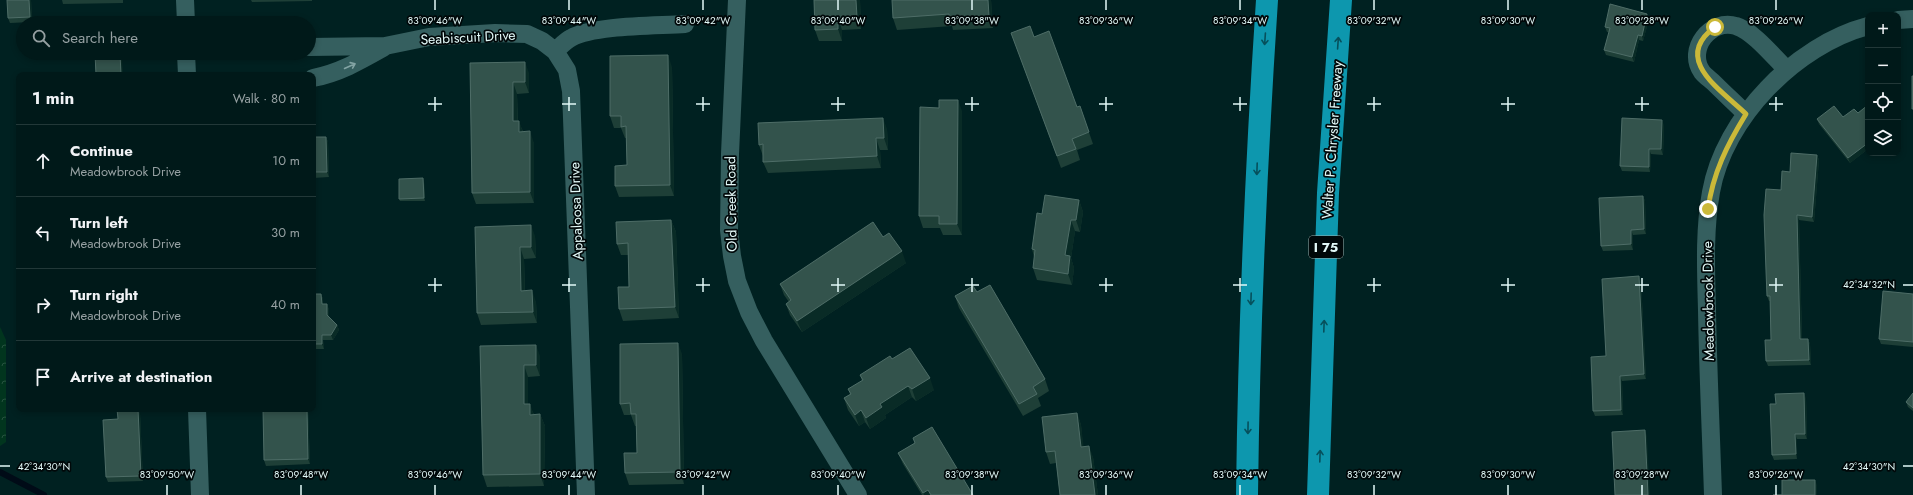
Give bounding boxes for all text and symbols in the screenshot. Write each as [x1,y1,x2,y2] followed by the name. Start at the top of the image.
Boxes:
[1865,12,1901,156] map controls
[1865,12,1901,48] button: +
[408,13,462,28] text: 83°09'46"W
[542,13,596,28] text: 83°09'44"W
[676,13,730,28] text: 83°09'42"W
[811,13,865,28] text: 83°09'40"W
[945,13,999,28] text: 83°09'38"W
[1079,13,1133,28] text: 83°09'36"W
[1213,13,1267,28] text: 83°09'34"W
[1347,13,1401,28] text: 83°09'32"W
[1481,13,1535,28] text: 83°09'30"W
[1615,13,1669,28] text: 83°09'28"W
[1749,13,1803,28] text: 83°09'26"W
[16,16,316,60] search box
[1706,18,1724,36] route start
[420,25,516,49] street label: Seabiscuit Drive
[30,27,52,49] icon: search
[62,27,138,49] text: Search here
[1261,32,1268,45] one-way arrow
[1335,36,1342,49] one-way arrow
[1865,48,1901,84] button: −
[1317,59,1348,220] street label: Walter P. Chrysler Freeway
[343,62,355,69] one-way arrow
[1865,84,1901,120] button: locate
[32,86,74,110] text: 1 min
[233,89,300,108] text: Walk · 80 m
[1865,120,1901,156] button: layers
[70,140,133,162] text: Continue
[32,150,54,172] icon: ahead
[272,151,300,170] text: 10 m
[720,156,742,252] street label: Old Creek Road
[70,162,181,181] text: Meadowbrook Drive
[564,162,588,260] street label: Appaloosa Drive
[1253,162,1260,175] one-way arrow
[1699,200,1717,218] route end
[70,212,128,234] text: Turn left
[32,222,54,244] icon: left
[271,223,300,242] text: 30 m
[70,234,181,253] text: Meadowbrook Drive
[1309,236,1343,258] road number: I 75
[1697,241,1719,361] street label: Meadowbrook Drive
[1843,277,1895,292] text: 42°34'32"N
[70,284,138,306] text: Turn right
[1248,292,1255,305] one-way arrow
[32,294,54,316] icon: right
[271,295,300,314] text: 40 m
[70,306,181,325] text: Meadowbrook Drive
[1320,320,1328,333] one-way arrow
[32,366,54,388] icon: arrive
[70,366,212,388] text: Arrive at destination
[1244,421,1252,434] one-way arrow
[1316,450,1323,463] one-way arrow
[18,459,70,474] text: 42°34'30"N
[1843,459,1895,474] text: 42°34'30"N
[140,467,194,482] text: 83°09'50"W
[274,467,328,482] text: 83°09'48"W
[408,467,462,482] text: 83°09'46"W
[542,467,596,482] text: 83°09'44"W
[676,467,730,482] text: 83°09'42"W
[811,467,865,482] text: 83°09'40"W
[945,467,999,482] text: 83°09'38"W
[1079,467,1133,482] text: 83°09'36"W
[1213,467,1267,482] text: 83°09'34"W
[1347,467,1401,482] text: 83°09'32"W
[1481,467,1535,482] text: 83°09'30"W
[1615,467,1669,482] text: 83°09'28"W
[1749,467,1803,482] text: 83°09'26"W

